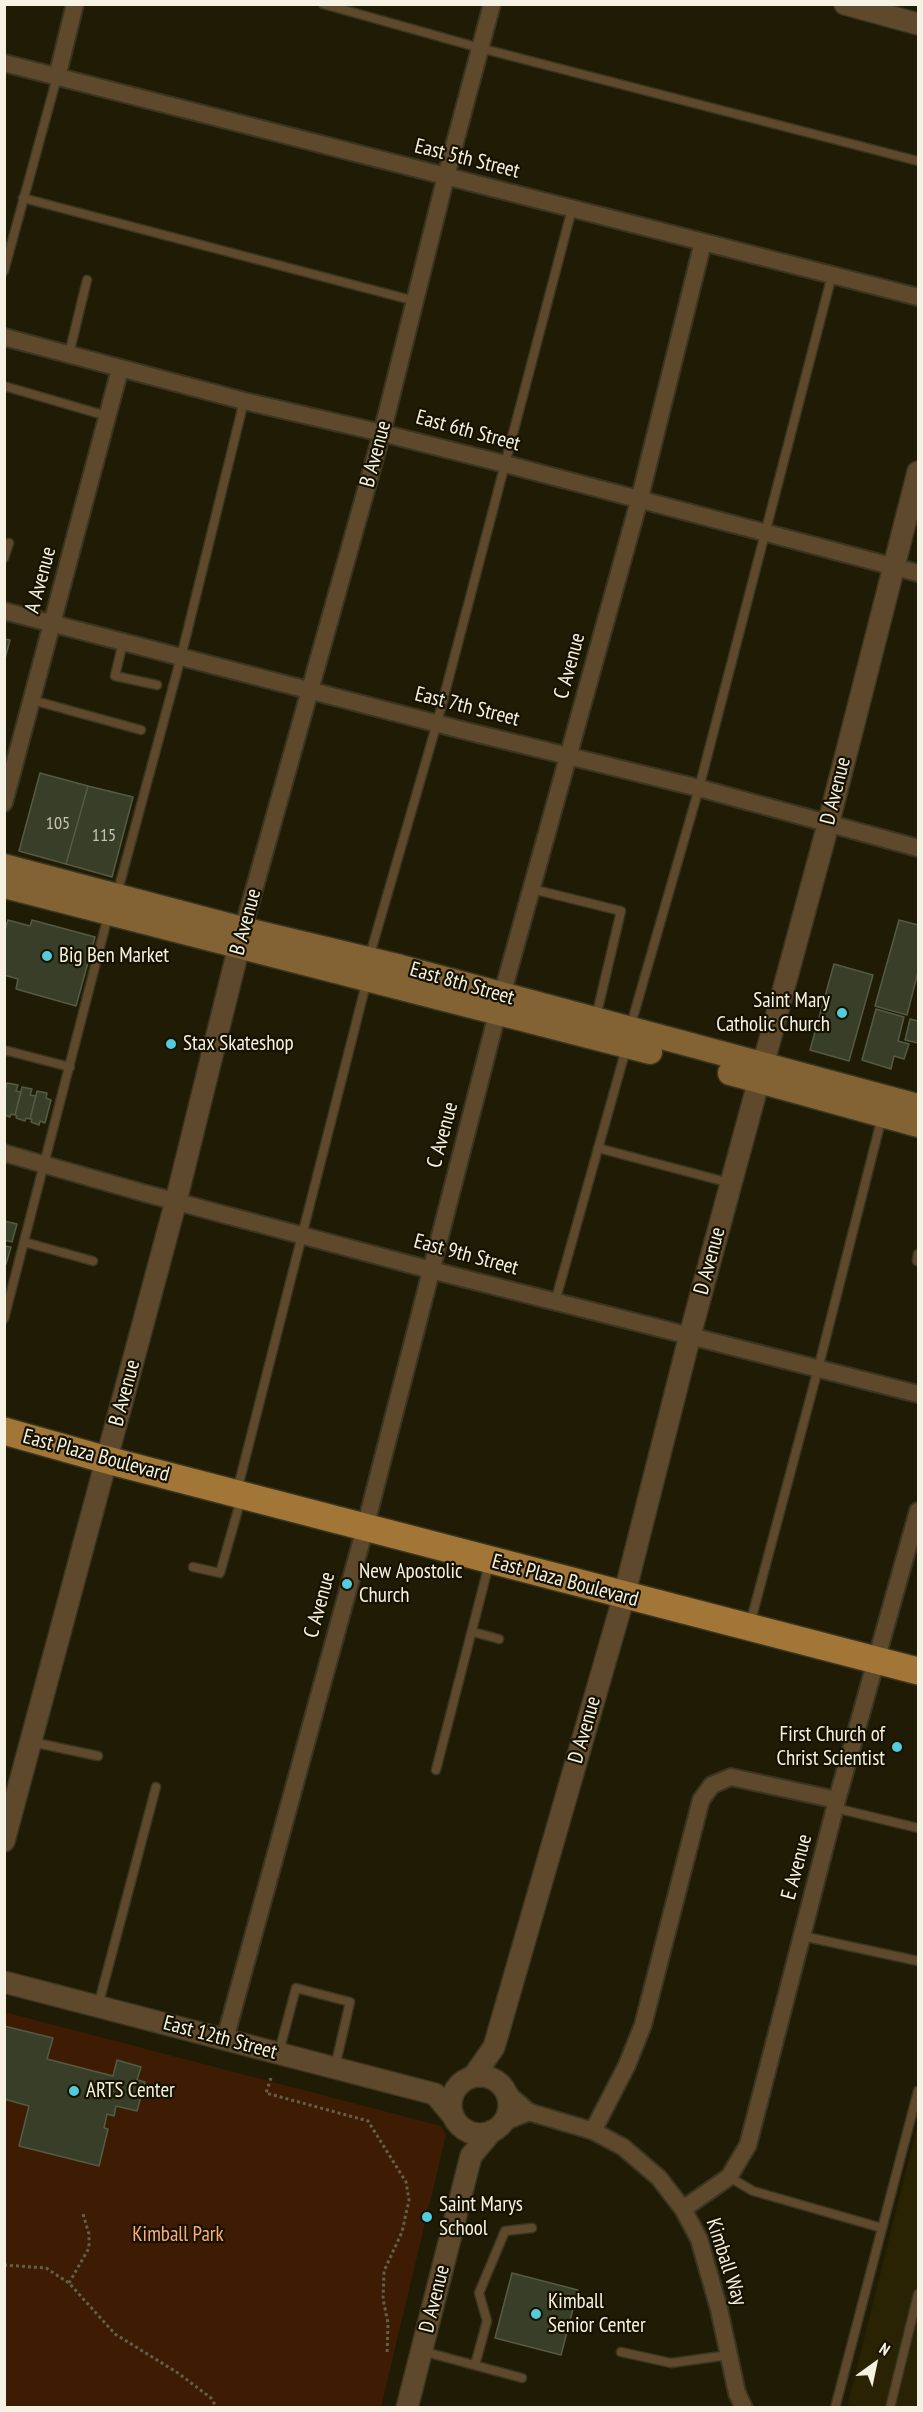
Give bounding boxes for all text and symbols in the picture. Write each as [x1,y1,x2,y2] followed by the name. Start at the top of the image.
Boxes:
[412,134,522,184] street label: East 5th Street
[413,405,523,457] street label: East 6th Street
[355,418,397,490] street label: B Avenue
[20,544,62,616] street label: A Avenue
[549,630,591,702] street label: C Avenue
[412,682,522,732] street label: East 7th Street
[815,755,857,827] street label: D Avenue
[46,813,70,835] house number: 105
[92,825,116,847] house number: 115
[225,886,267,958] street label: B Avenue
[59,943,169,969] place label: Big Ben Market
[40,949,54,963] marker: Big Ben Market
[407,957,517,1011] street label: East 8th Street
[716,988,830,1038] place label: Saint Mary Catholic Church
[835,1006,849,1020] marker: Saint Mary Catholic Church
[183,1031,294,1057] place label: Stax Skateshop
[164,1037,178,1051] marker: Stax Skateshop
[422,1099,464,1171] street label: C Avenue
[689,1225,731,1297] street label: D Avenue
[411,1229,521,1281] street label: East 9th Street
[104,1357,146,1429] street label: B Avenue
[20,1424,172,1488] street label: East Plaza Boulevard
[489,1549,641,1613] street label: East Plaza Boulevard
[359,1559,462,1609] place label: New Apostolic Church
[299,1569,341,1641] street label: C Avenue
[340,1577,354,1591] marker: New Apostolic Church
[563,1694,607,1766] street label: D Avenue
[776,1722,885,1772] place label: First Church of Christ Scientist
[890,1740,904,1754] marker: First Church of Christ Scientist
[776,1832,818,1902] street label: E Avenue
[160,2011,280,2065] street label: East 12th Street
[86,2078,175,2104] place label: ARTS Center
[67,2084,81,2098] marker: ARTS Center
[439,2192,523,2242] place label: Saint Marys School
[420,2210,434,2224] marker: Saint Marys School
[700,2215,752,2309] street label: Kimball Way
[132,2222,224,2248] park label: Kimball Park
[414,2263,456,2335] street label: D Avenue
[548,2289,646,2339] place label: Kimball Senior Center
[529,2307,543,2321] marker: Kimball Senior Center
[845,2334,905,2394] north arrow
[876,2338,894,2360] text: N

